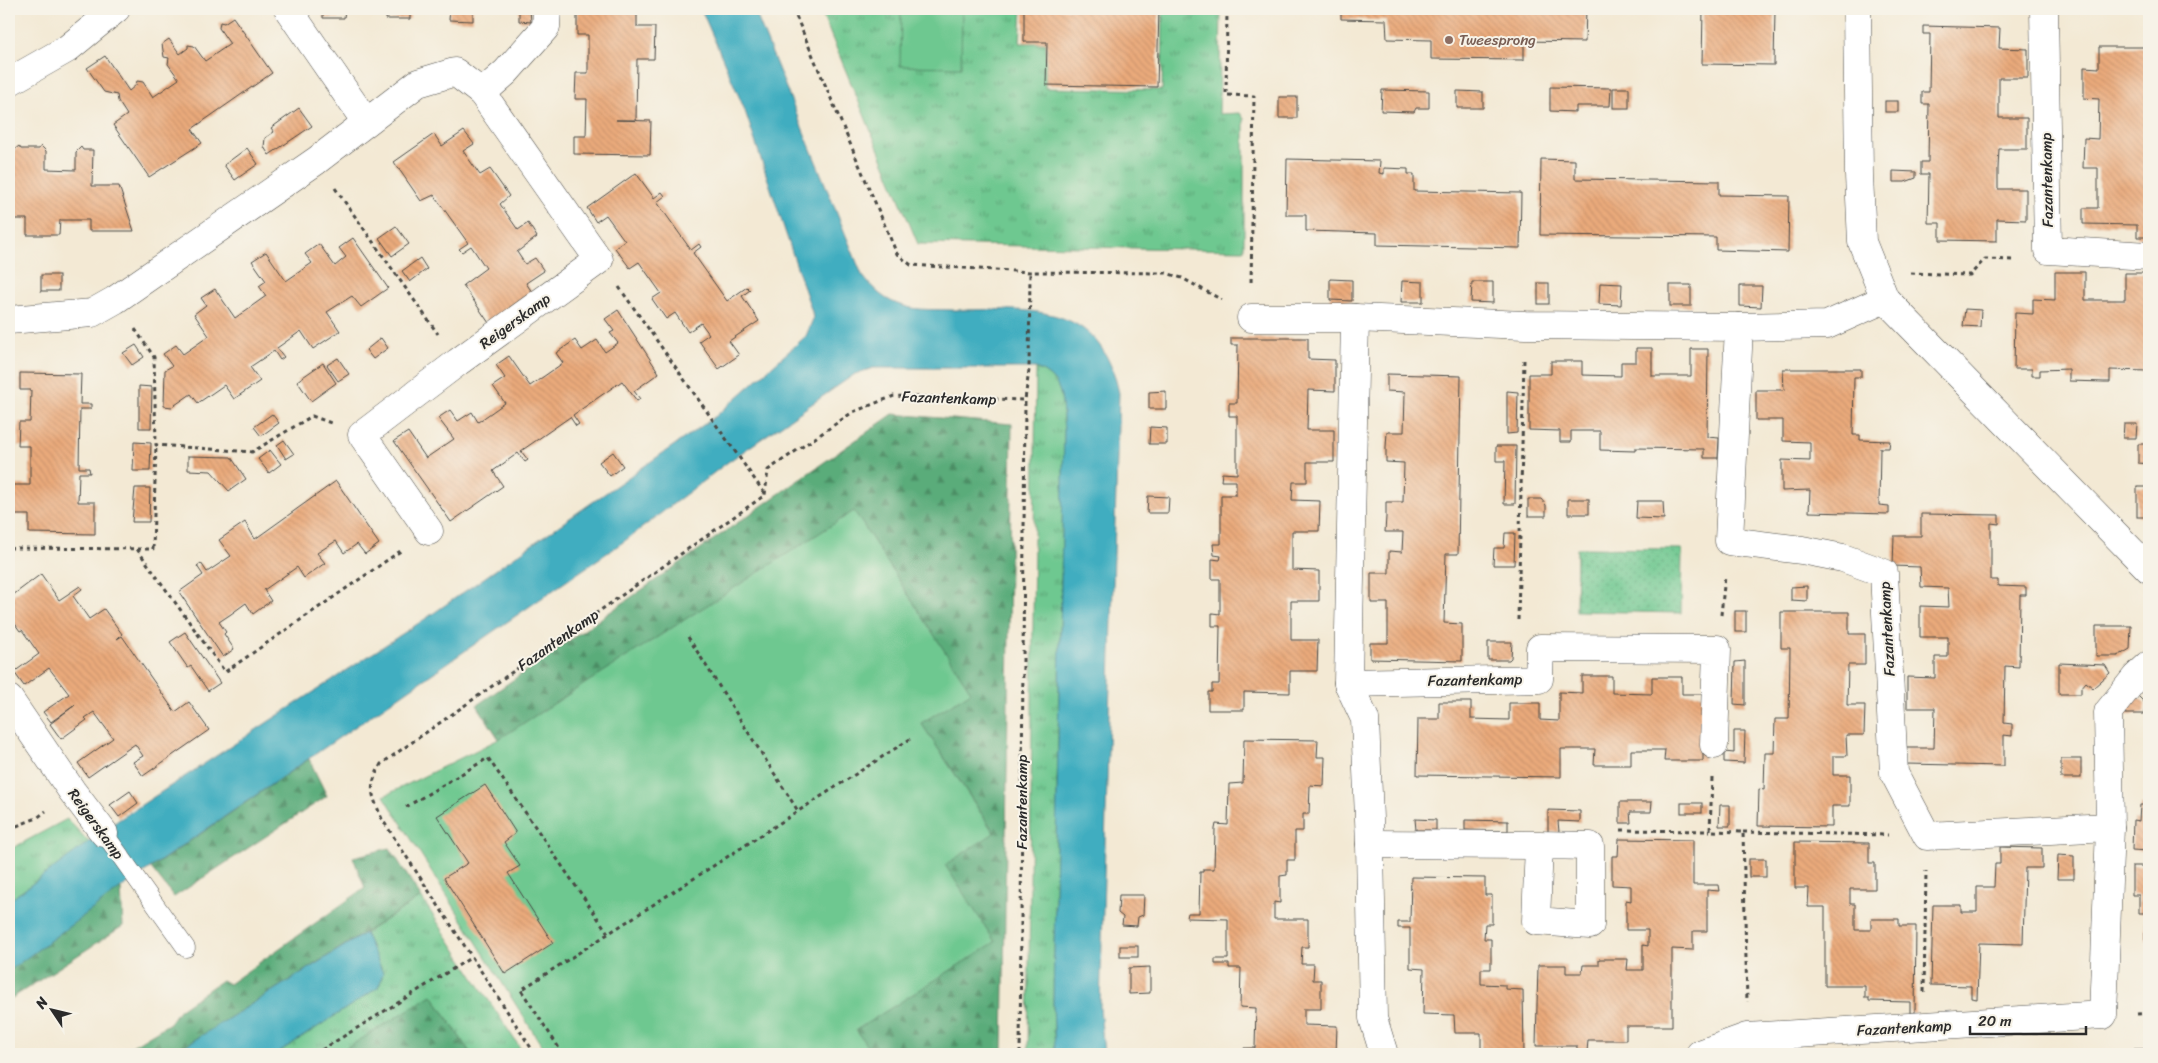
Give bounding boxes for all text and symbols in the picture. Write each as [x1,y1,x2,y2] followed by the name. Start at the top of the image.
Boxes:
[1459,27,1536,53] place label: Tweesprong
[1443,34,1455,46] marker: Tweesprong
[2033,132,2061,228] street label: Fazantenkamp
[474,286,556,356] street label: Reigerskamp
[901,383,997,413] street label: Fazantenkamp
[1872,581,1902,677] street label: Fazantenkamp
[512,602,604,678] street label: Fazantenkamp
[1427,666,1523,694] street label: Fazantenkamp
[1009,755,1035,849] street label: Fazantenkamp
[61,783,131,865] street label: Reigerskamp
[28,986,78,1036] north arrow
[28,991,55,1015] text: N
[1970,1003,2087,1035] scale bar
[1978,1008,2012,1034] text: 20 m
[1856,1013,1952,1043] street label: Fazantenkamp

